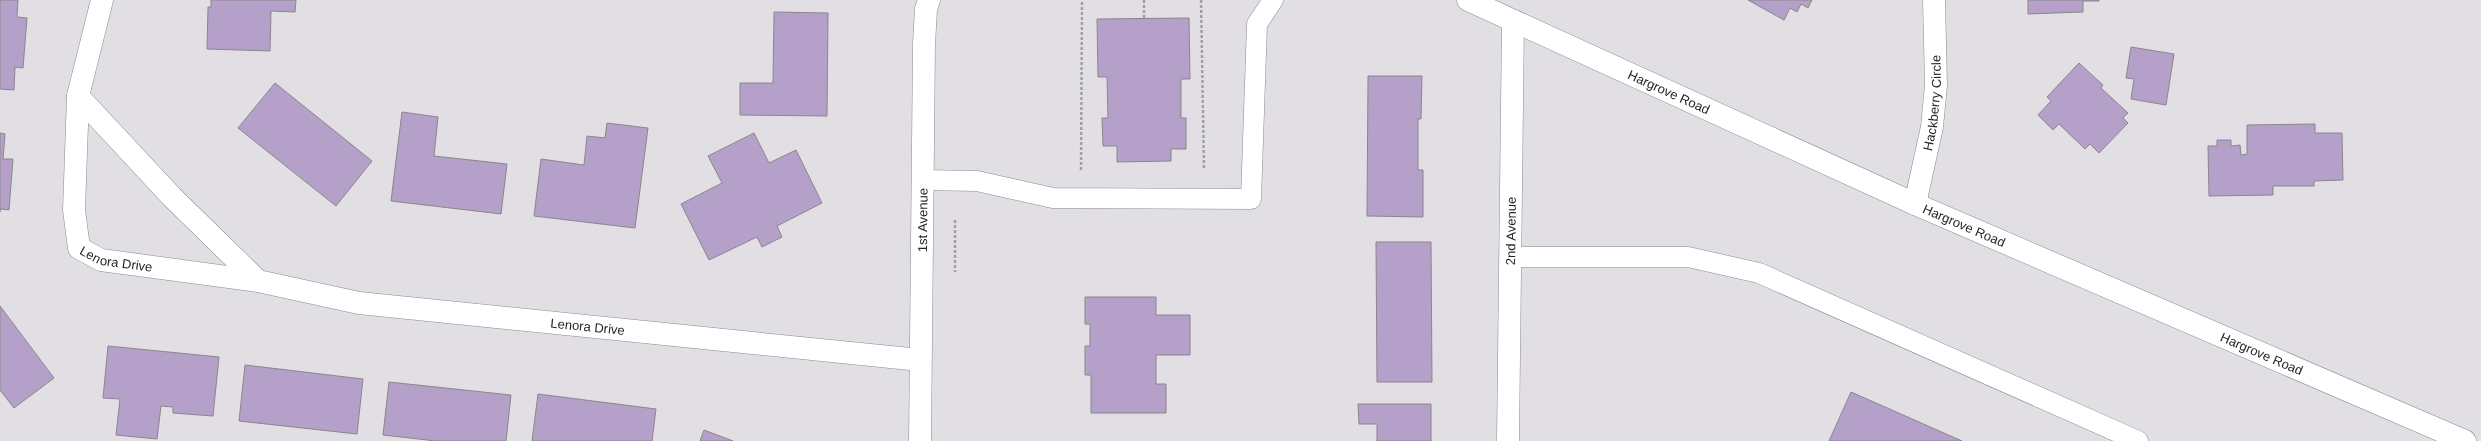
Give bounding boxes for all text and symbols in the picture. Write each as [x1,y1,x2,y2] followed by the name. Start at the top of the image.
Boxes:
[1920,55,1944,152] street label: Hackberry Circle
[1626,67,1712,117] street label: Hargrove Road
[915,188,931,252] street label: 1st Avenue
[1503,197,1519,265] street label: 2nd Avenue
[1921,201,2008,250] street label: Hargrove Road
[77,243,153,275] street label: Lenora Drive
[550,316,625,338] street label: Lenora Drive
[2218,330,2305,378] street label: Hargrove Road

